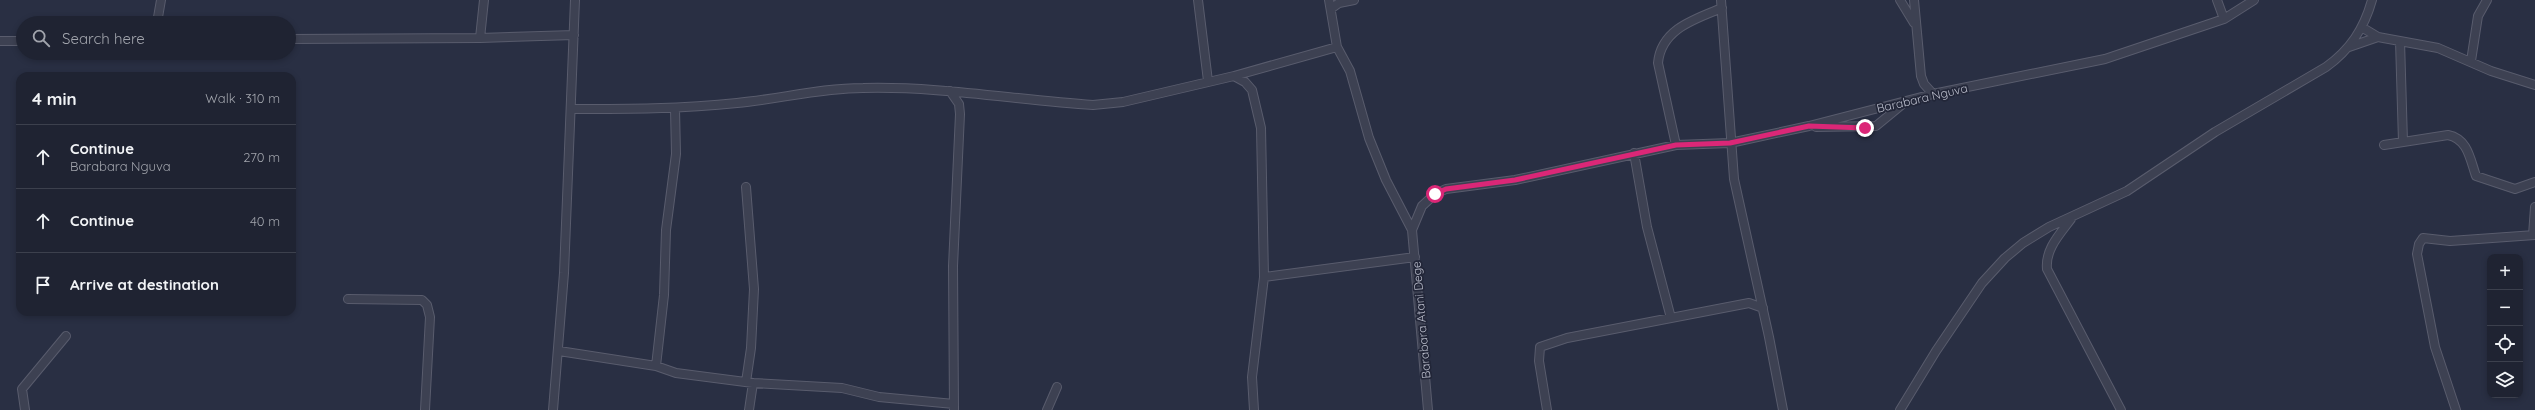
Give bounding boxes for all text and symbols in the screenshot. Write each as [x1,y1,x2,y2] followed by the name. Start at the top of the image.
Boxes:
[16,16,296,60] search box
[30,27,52,49] icon: search
[62,29,145,48] text: Search here
[1875,80,1969,116] street label: Barabara Nguva
[32,88,77,109] text: 4 min
[205,90,280,106] text: Walk · 310 m
[1856,119,1874,137] route end
[70,139,134,158] text: Continue
[32,146,54,168] icon: ahead
[243,149,280,165] text: 270 m
[70,158,171,174] text: Barabara Nguva
[1426,185,1444,203] route start
[32,210,54,232] icon: ahead
[70,211,134,230] text: Continue
[250,213,280,229] text: 40 m
[2487,254,2523,398] map controls
[2487,254,2523,290] button: +
[1408,261,1434,379] street label: Barabara Atani Dege
[32,274,54,296] icon: arrive
[70,275,219,294] text: Arrive at destination
[2487,290,2523,326] button: −
[2487,326,2523,362] button: locate
[2487,362,2523,398] button: layers

